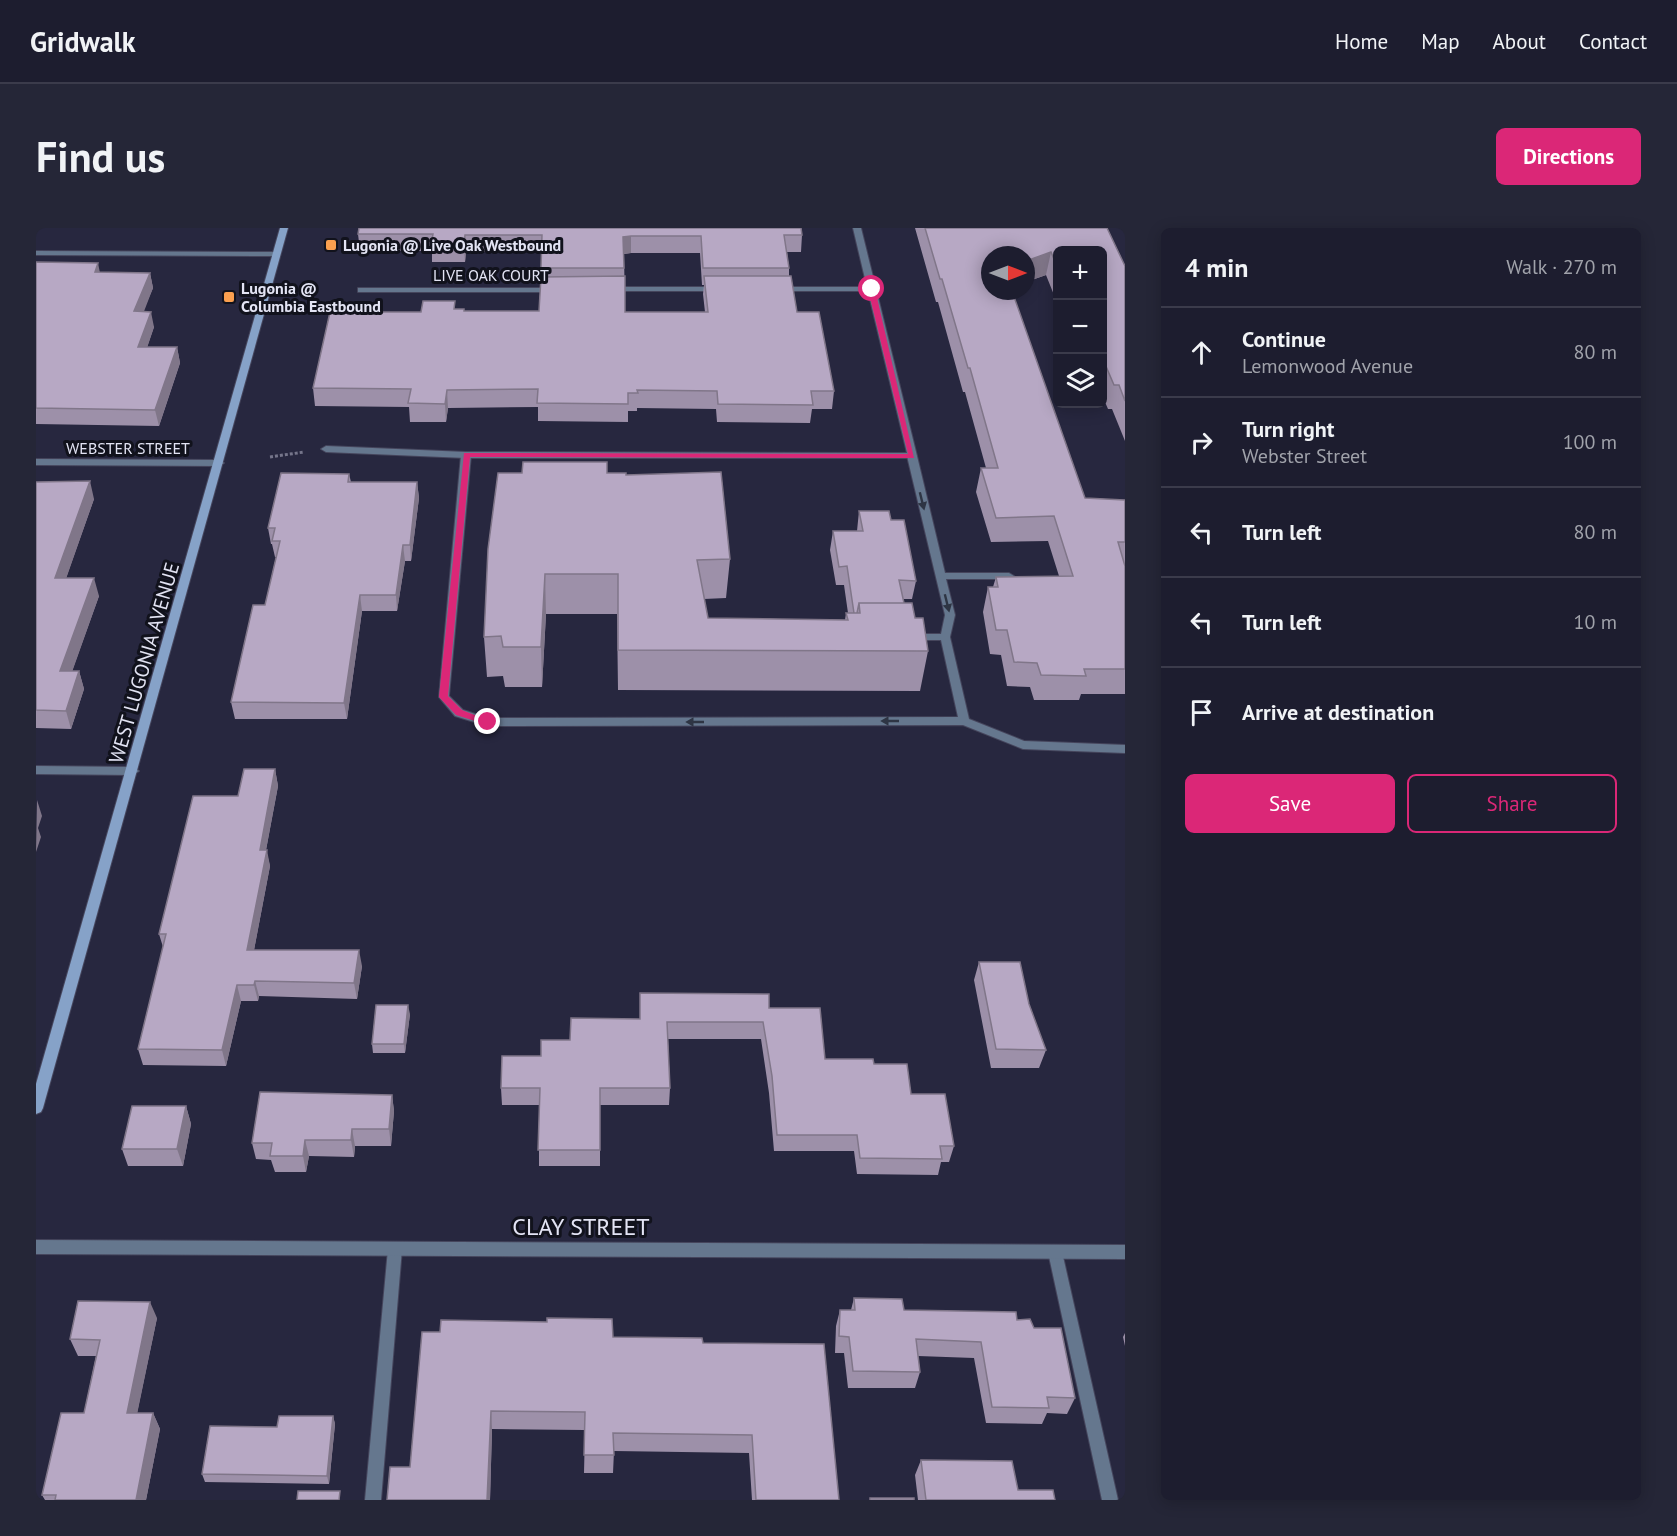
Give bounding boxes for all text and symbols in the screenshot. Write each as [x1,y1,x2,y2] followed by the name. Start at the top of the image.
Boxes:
[30,23,136,60] text: Gridwalk
[1335,28,1388,55] text: Home
[1421,28,1460,55] text: Map
[1493,28,1546,55] text: About
[1579,28,1647,55] text: Contact
[1496,128,1641,185] button: Directions
[36,129,165,184] text: Find us
[343,235,561,255] place label: Lugonia @ Live Oak Westbound
[324,238,338,252] marker: Lugonia @ Live Oak Westbound
[981,246,1035,300] north arrow
[1053,246,1107,408] map controls
[1053,246,1107,300] button: +
[1185,251,1248,284] text: 4 min
[1506,254,1617,280] text: Walk · 270 m
[433,265,549,285] street label: LIVE OAK COURT
[858,275,884,301] route start
[241,278,381,316] place label: Lugonia @ Columbia Eastbound
[222,290,236,304] marker: Lugonia @ Columbia Eastbound
[1053,300,1107,354] button: −
[1242,325,1326,353] text: Continue
[1185,336,1218,369] icon: ahead
[1574,339,1617,365] text: 80 m
[1242,353,1413,379] text: Lemonwood Avenue
[1053,354,1107,408] button: layers
[1242,415,1334,443] text: Turn right
[1185,426,1218,459] icon: right
[1563,429,1617,455] text: 100 m
[66,438,190,458] street label: WEBSTER STREET
[1242,443,1367,469] text: Webster Street
[918,492,927,510] one-way arrow
[1185,516,1218,549] icon: left
[1242,518,1322,546] text: Turn left
[1574,519,1617,545] text: 80 m
[103,560,185,766] street label: WEST LUGONIA AVENUE
[943,593,953,612] one-way arrow
[1185,606,1218,639] icon: left
[1242,608,1322,636] text: Turn left
[1574,609,1617,635] text: 10 m
[1185,696,1218,729] icon: arrive
[1242,698,1434,726] text: Arrive at destination
[474,708,500,734] route end
[881,716,900,726] one-way arrow
[686,717,705,727] one-way arrow
[1185,774,1395,833] button: Save
[1407,774,1617,833] button: Share
[512,1211,650,1242] street label: CLAY STREET

